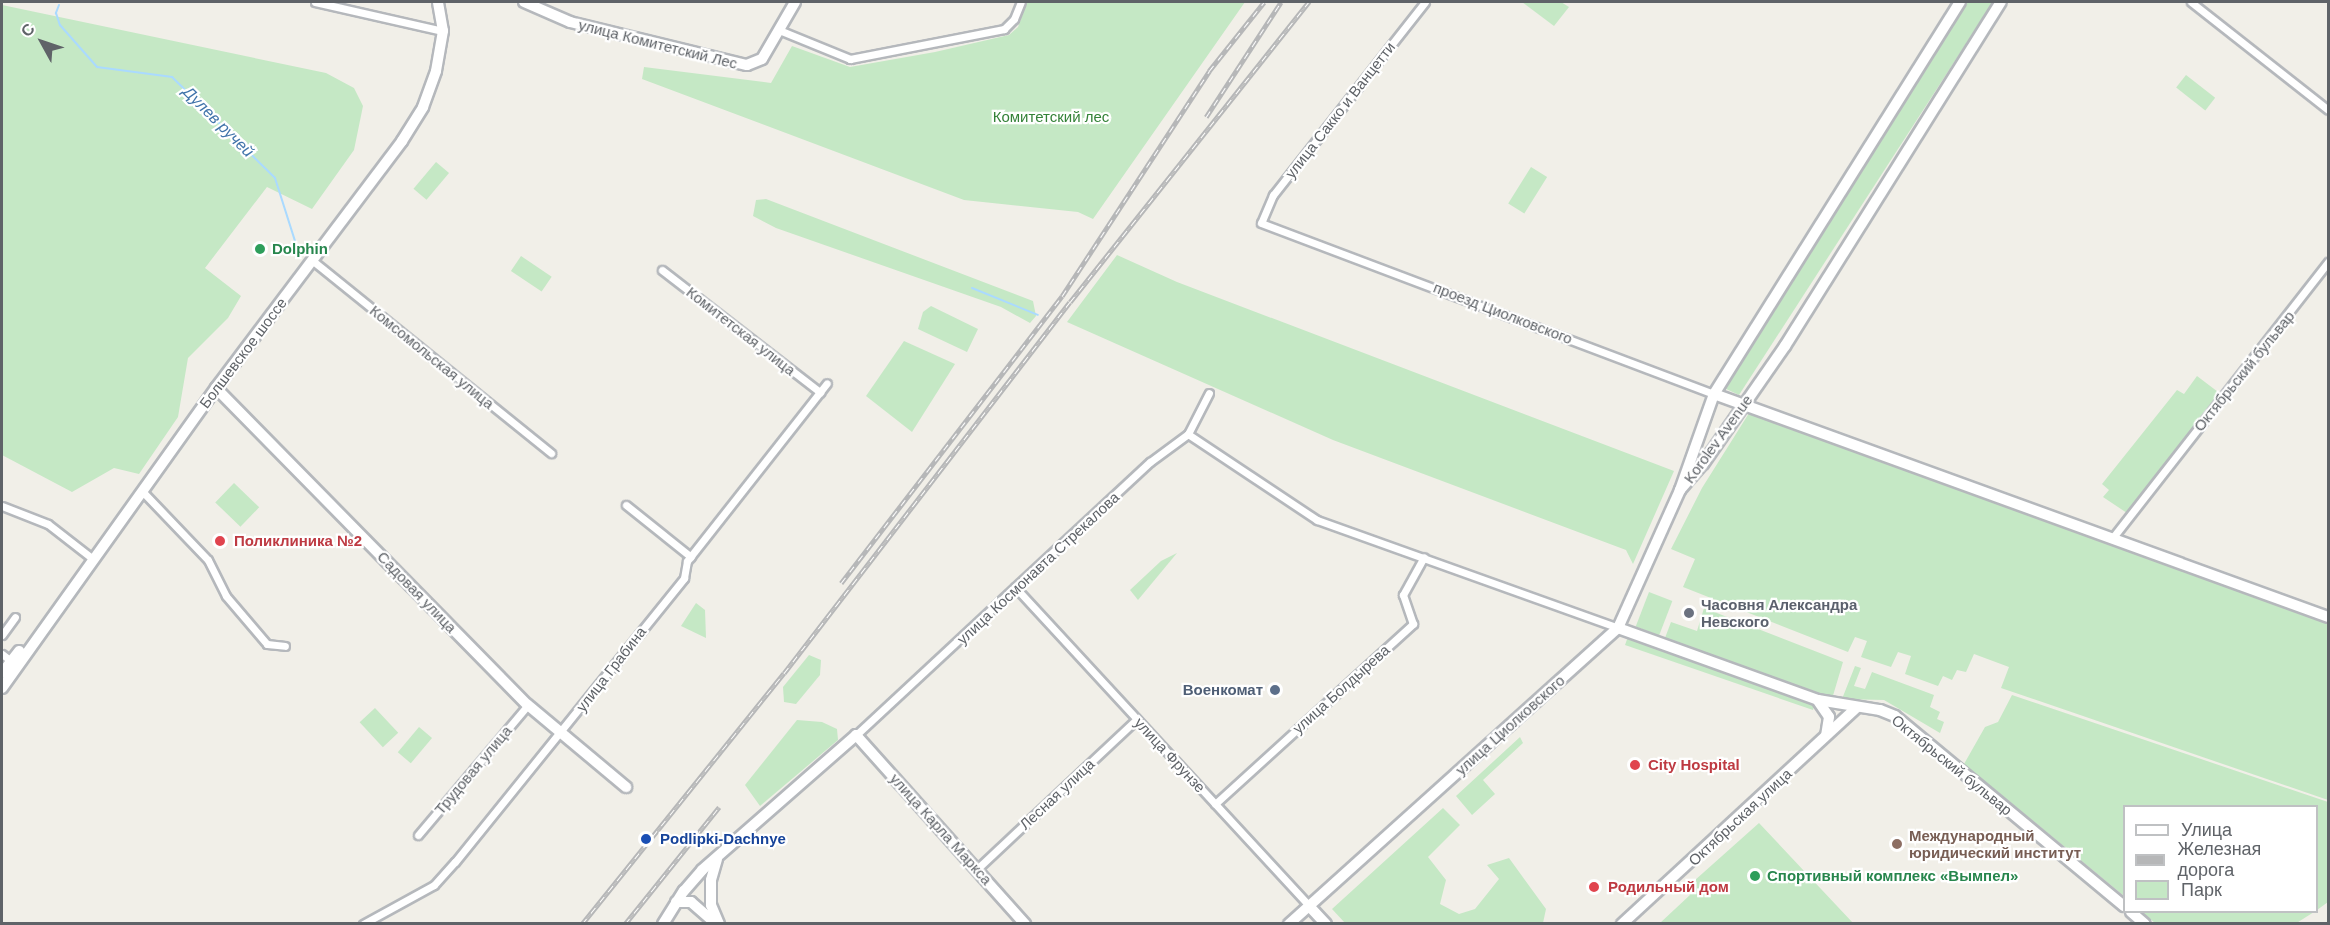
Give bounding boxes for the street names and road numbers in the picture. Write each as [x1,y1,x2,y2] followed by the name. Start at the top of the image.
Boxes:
[577,16,739,72] street label: улица Комитетский Лес
[1281,38,1399,182] street label: улица Сакко и Ванцетти
[1431,278,1575,348] street label: проезд Циолковского
[683,283,799,379] street label: Комитетская улица
[196,294,290,412] street label: Болшевское шоссе
[366,301,498,413] street label: Комсомольская улица
[2190,307,2298,435] street label: Октябрьский бульвар
[1680,391,1756,487] street label: Korolev Avenue
[953,488,1123,648] street label: улица Космонавта Стрекалова
[374,548,460,636] street label: Садовая улица
[572,623,650,715] street label: улица Грабина
[1289,641,1393,737] street label: улица Болдырева
[1452,671,1568,779] street label: улица Циолковского
[1888,711,2016,819] street label: Октябрьский бульвар
[1131,714,1209,796] street label: улица Фрунзе
[431,722,515,818] street label: Трудовая улица
[1016,755,1098,833] street label: Лесная улица
[1685,765,1795,869] street label: Октябрьская улица
[886,770,996,888] street label: улица Карла Маркса

